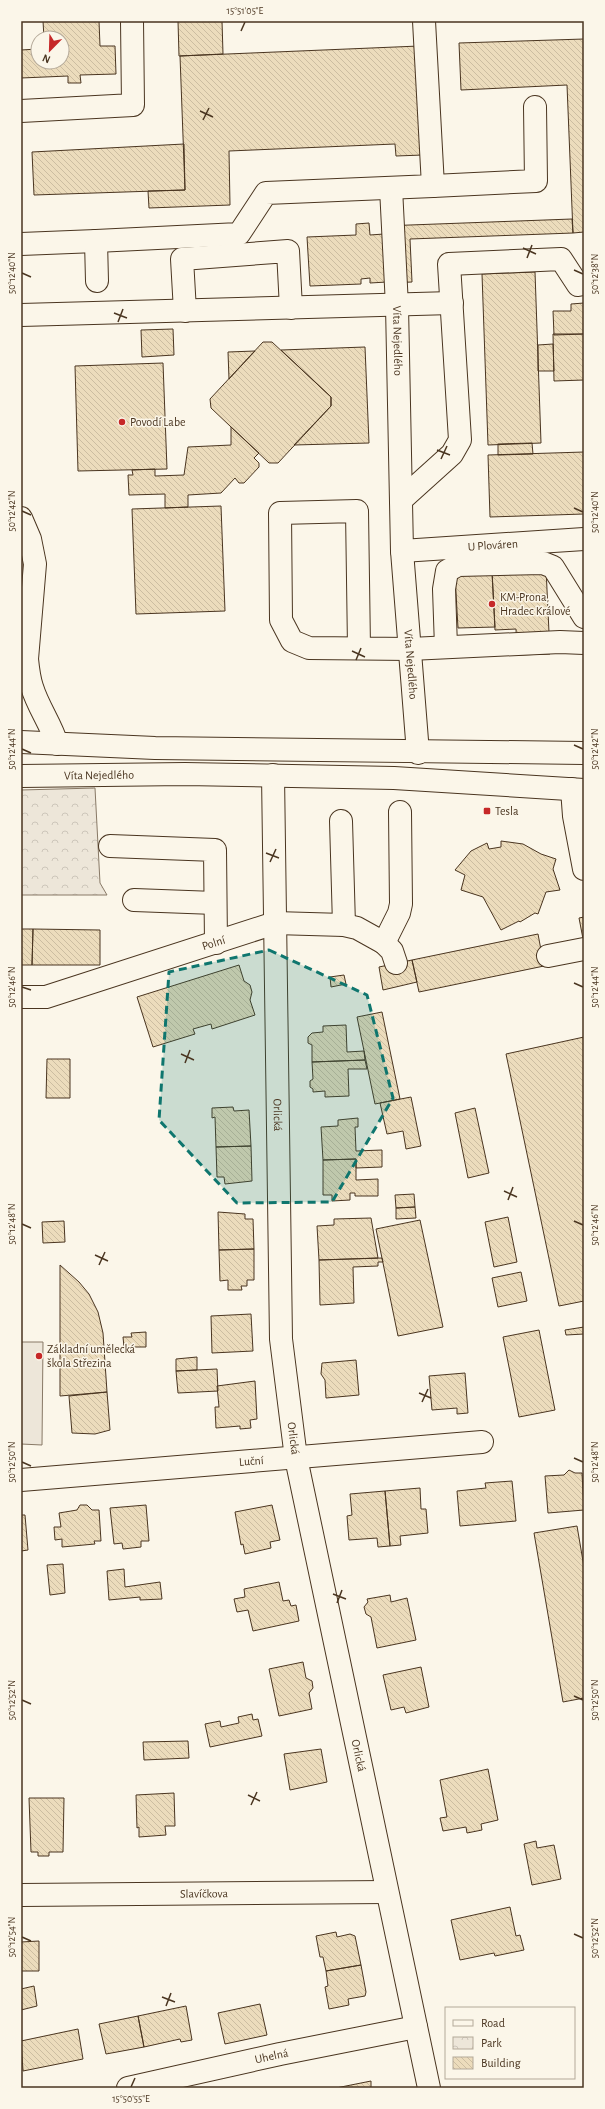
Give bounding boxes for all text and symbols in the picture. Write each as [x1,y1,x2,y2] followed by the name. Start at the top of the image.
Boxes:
[227,6,264,16] text: 15°51'05"E
[30,30,70,70] north arrow
[41,52,52,65] text: N
[7,252,17,294] text: 50°12'40"N
[590,254,600,294] text: 50°12'38"N
[391,306,404,376] street label: Víta Nejedlého
[130,416,186,428] place label: Povodí Labe
[117,417,127,427] marker: Povodí Labe
[7,490,17,532] text: 50°12'42"N
[590,491,600,533] text: 50°12'40"N
[467,537,518,553] street label: U Plováren
[500,591,571,617] place label: KM-Prona, Hradec Králové
[487,599,497,609] marker: KM-Prona, Hradec Králové
[402,629,420,700] street label: Víta Nejedlého
[7,728,17,770] text: 50°12'44"N
[590,728,600,770] text: 50°12'42"N
[64,769,134,782] street label: Víta Nejedlého
[495,805,519,817] place label: Tesla
[482,806,492,816] marker: Tesla
[200,933,227,952] street label: Polní
[7,966,17,1008] text: 50°12'46"N
[590,966,600,1008] text: 50°12'44"N
[272,1098,284,1132] street label: Orlická
[7,1203,17,1245] text: 50°12'48"N
[590,1204,600,1246] text: 50°12'46"N
[47,1343,136,1369] place label: Základní umělecká škola Střezina
[34,1351,44,1361] marker: Základní umělecká škola Střezina
[285,1421,302,1456] street label: Orlická
[7,1441,17,1483] text: 50°12'50"N
[590,1441,600,1483] text: 50°12'48"N
[238,1454,264,1468] street label: Luční
[590,1679,600,1721] text: 50°12'50"N
[7,1680,17,1720] text: 50°12'52"N
[350,1738,368,1773] street label: Orlická
[180,1887,228,1900] street label: Slavíčkova
[7,1917,17,1957] text: 50°12'54"N
[590,1918,600,1958] text: 50°12'52"N
[445,2007,575,2079] legend
[481,2017,505,2029] text: Road
[481,2037,502,2049] text: Park
[254,2046,290,2065] street label: Uhelná
[481,2057,521,2069] text: Building
[112,2094,150,2104] text: 15°50'55"E

